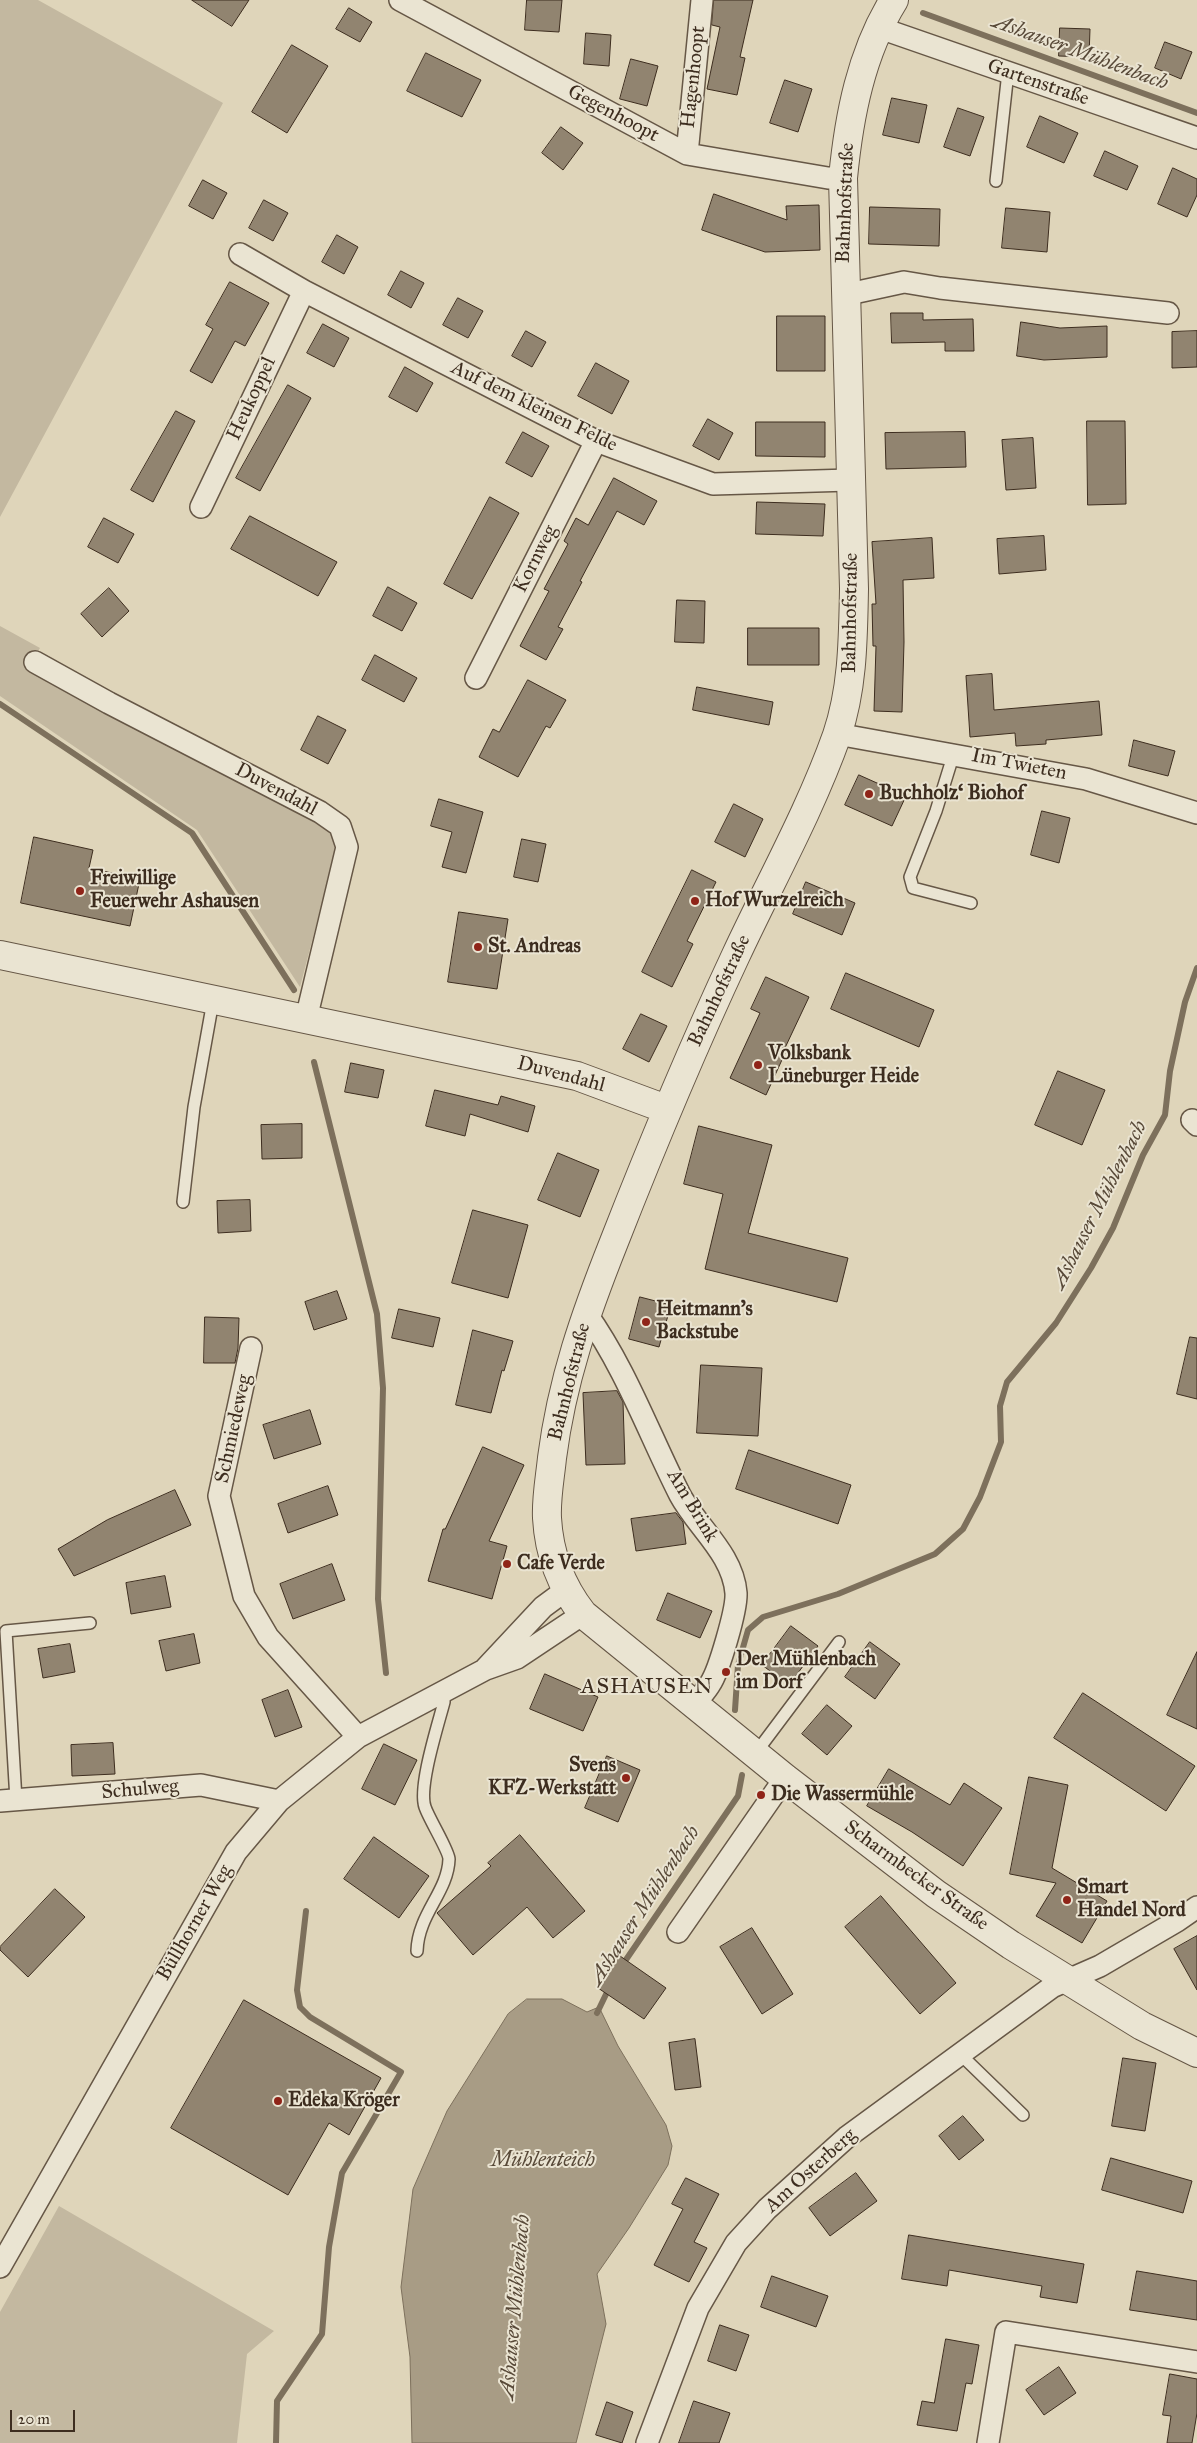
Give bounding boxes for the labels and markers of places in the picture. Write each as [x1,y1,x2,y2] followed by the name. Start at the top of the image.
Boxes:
[879,782,1024,806] place label: Buchholz‘ Biohof
[863,788,875,800] marker: Buchholz‘ Biohof
[90,867,259,914] place label: Freiwillige Feuerwehr Ashausen
[74,885,86,897] marker: Freiwillige Feuerwehr Ashausen
[705,889,844,913] place label: Hof Wurzelreich
[689,895,701,907] marker: Hof Wurzelreich
[488,935,581,959] place label: St. Andreas
[472,941,484,953] marker: St. Andreas
[768,1042,919,1089] place label: Volksbank Lüneburger Heide
[752,1059,764,1071] marker: Volksbank Lüneburger Heide
[656,1298,753,1345] place label: Heitmann's Backstube
[640,1316,652,1328] marker: Heitmann's Backstube
[517,1552,605,1576] place label: Cafe Verde
[501,1558,513,1570] marker: Cafe Verde
[736,1648,876,1695] place label: Der Mühlenbach im Dorf
[720,1666,732,1678] marker: Der Mühlenbach im Dorf
[488,1754,616,1801] place label: Svens KFZ-Werkstatt
[620,1772,632,1784] marker: Svens KFZ-Werkstatt
[771,1783,914,1807] place label: Die Wassermühle
[755,1789,767,1801] marker: Die Wassermühle
[1077,1876,1186,1923] place label: Smart Handel Nord
[1061,1894,1073,1906] marker: Smart Handel Nord
[288,2089,400,2113] place label: Edeka Kröger
[272,2095,284,2107] marker: Edeka Kröger

